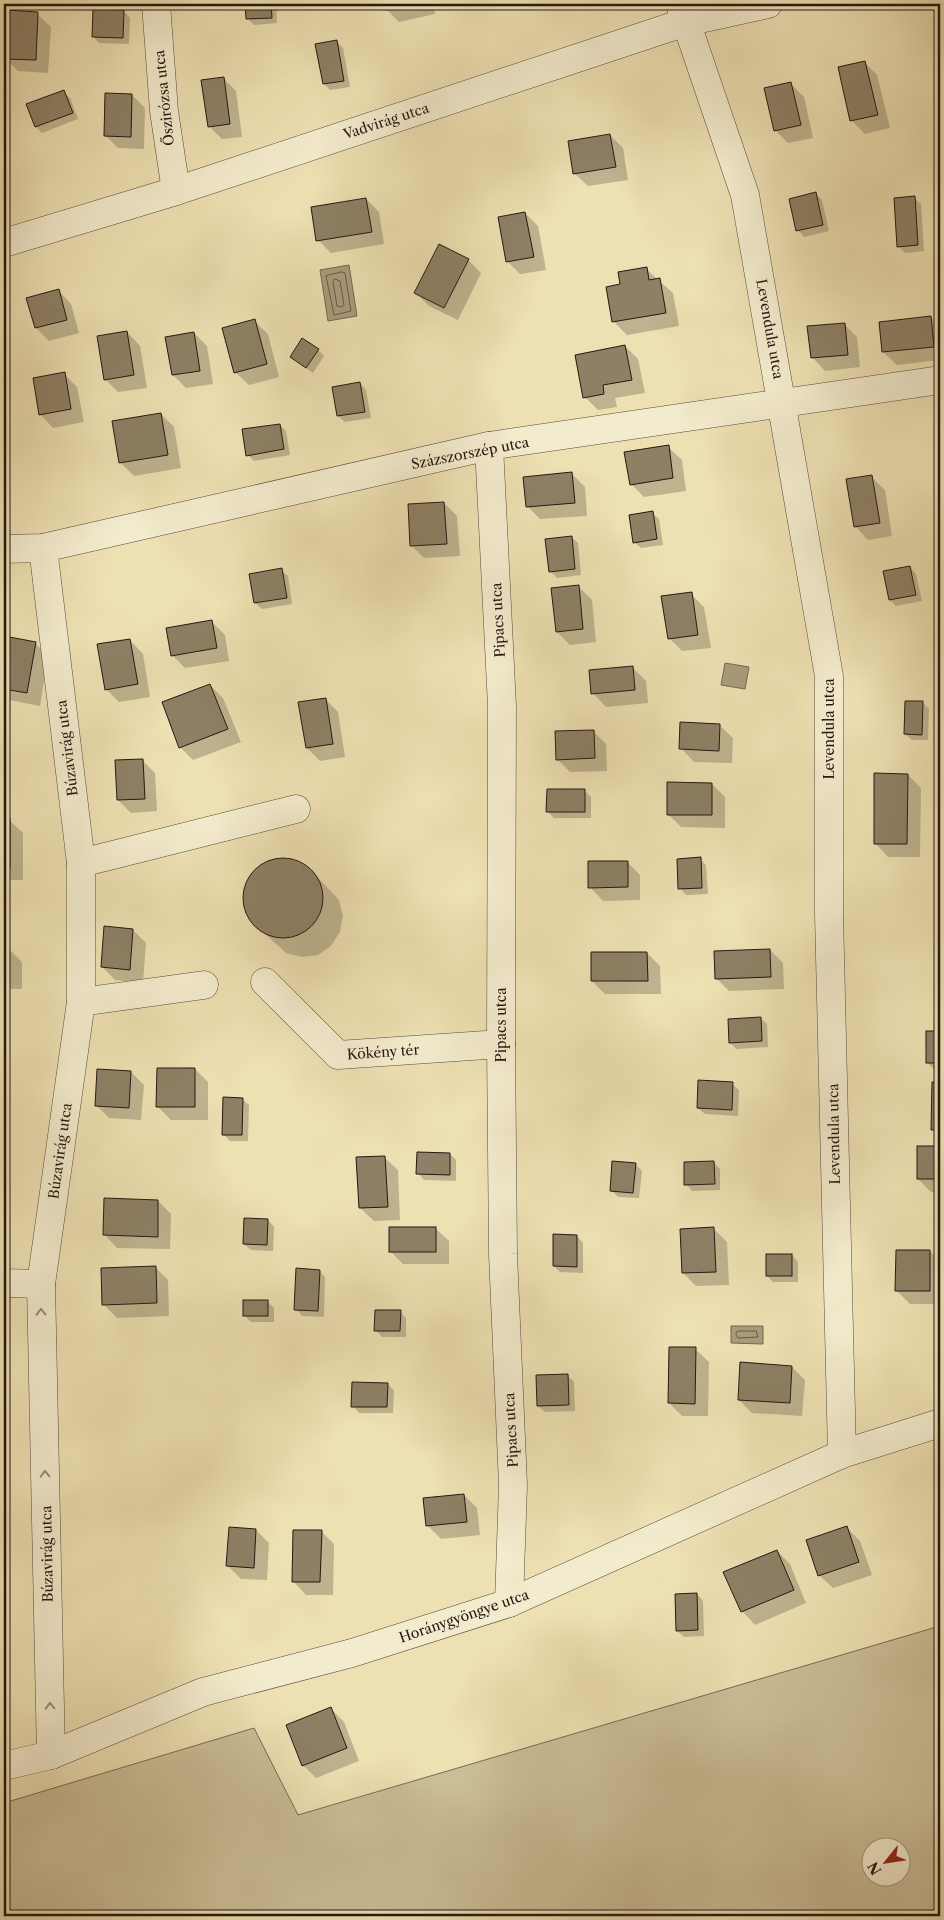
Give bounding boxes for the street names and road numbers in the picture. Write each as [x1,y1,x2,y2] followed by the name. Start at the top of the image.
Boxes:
[149,49,178,147] street label: Őszirózsa utca
[340,98,432,144] street label: Vadvirág utca
[752,278,788,381] street label: Levendula utca
[410,433,531,473] street label: Százszorszép utca
[487,581,509,658] street label: Pipacs utca
[820,678,838,780] street label: Levendula utca
[52,698,82,797] street label: Búzavirág utca
[492,987,510,1063] street label: Pipacs utca
[346,1040,420,1064] street label: Kökény tér
[824,1083,844,1185] street label: Levendula utca
[44,1101,76,1200] street label: Búzavirág utca
[500,1391,522,1468] street label: Pipacs utca
[37,1505,57,1603] street label: Búzavirág utca
[397,1585,532,1647] street label: Horánygyöngye utca

